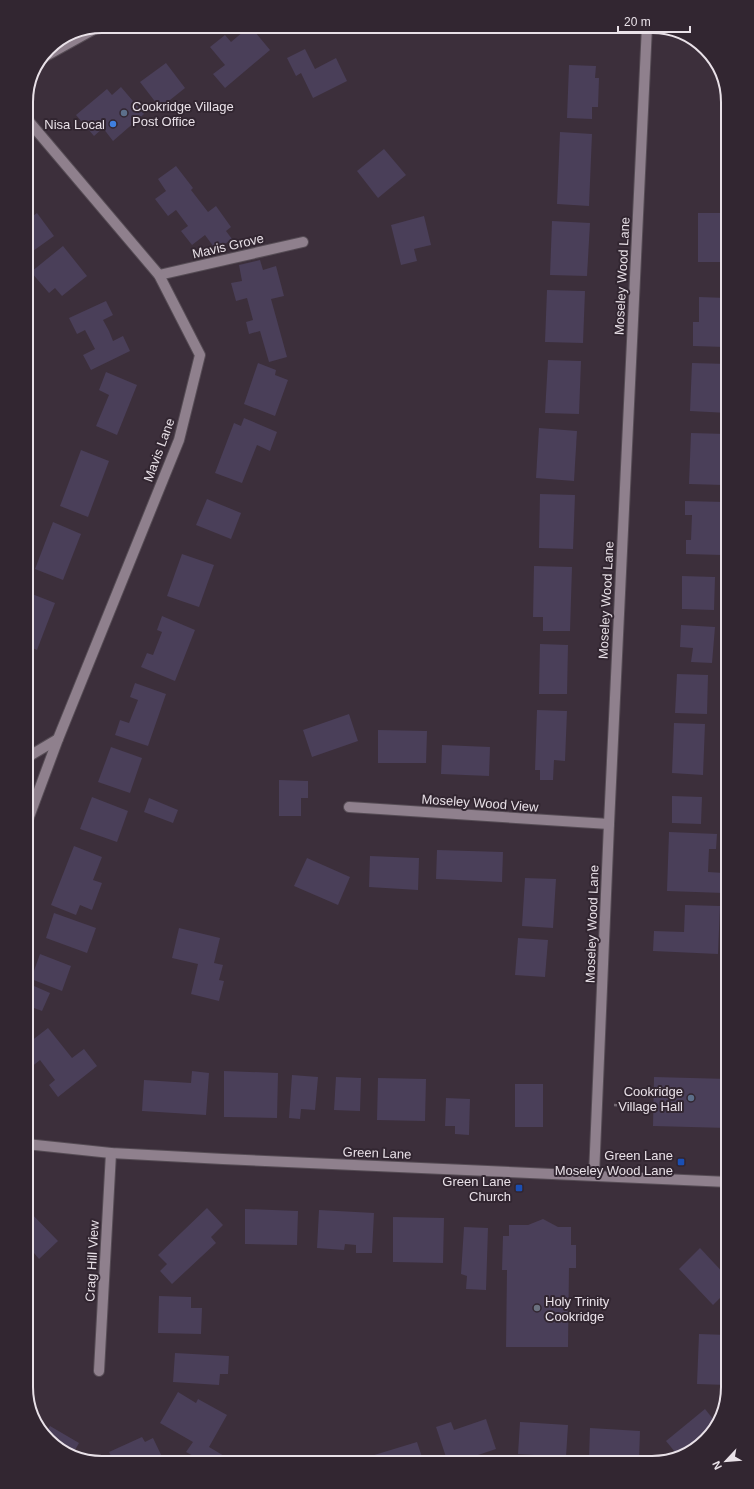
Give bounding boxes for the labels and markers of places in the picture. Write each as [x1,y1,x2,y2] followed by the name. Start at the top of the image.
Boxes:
[132,99,234,129] place label: Cookridge Village Post Office
[119,108,129,118] marker: Cookridge Village Post Office
[44,117,105,132] place label: Nisa Local
[108,119,118,129] marker: Nisa Local
[618,1084,683,1114] place label: Cookridge Village Hall
[686,1093,696,1103] marker: Cookridge Village Hall
[555,1148,673,1178] place label: Green Lane Moseley Wood Lane
[676,1157,686,1167] marker: Green Lane Moseley Wood Lane
[442,1174,511,1204] place label: Green Lane Church
[514,1183,524,1193] marker: Green Lane Church
[545,1294,610,1324] place label: Holy Trinity Cookridge
[532,1303,542,1313] marker: Holy Trinity Cookridge

